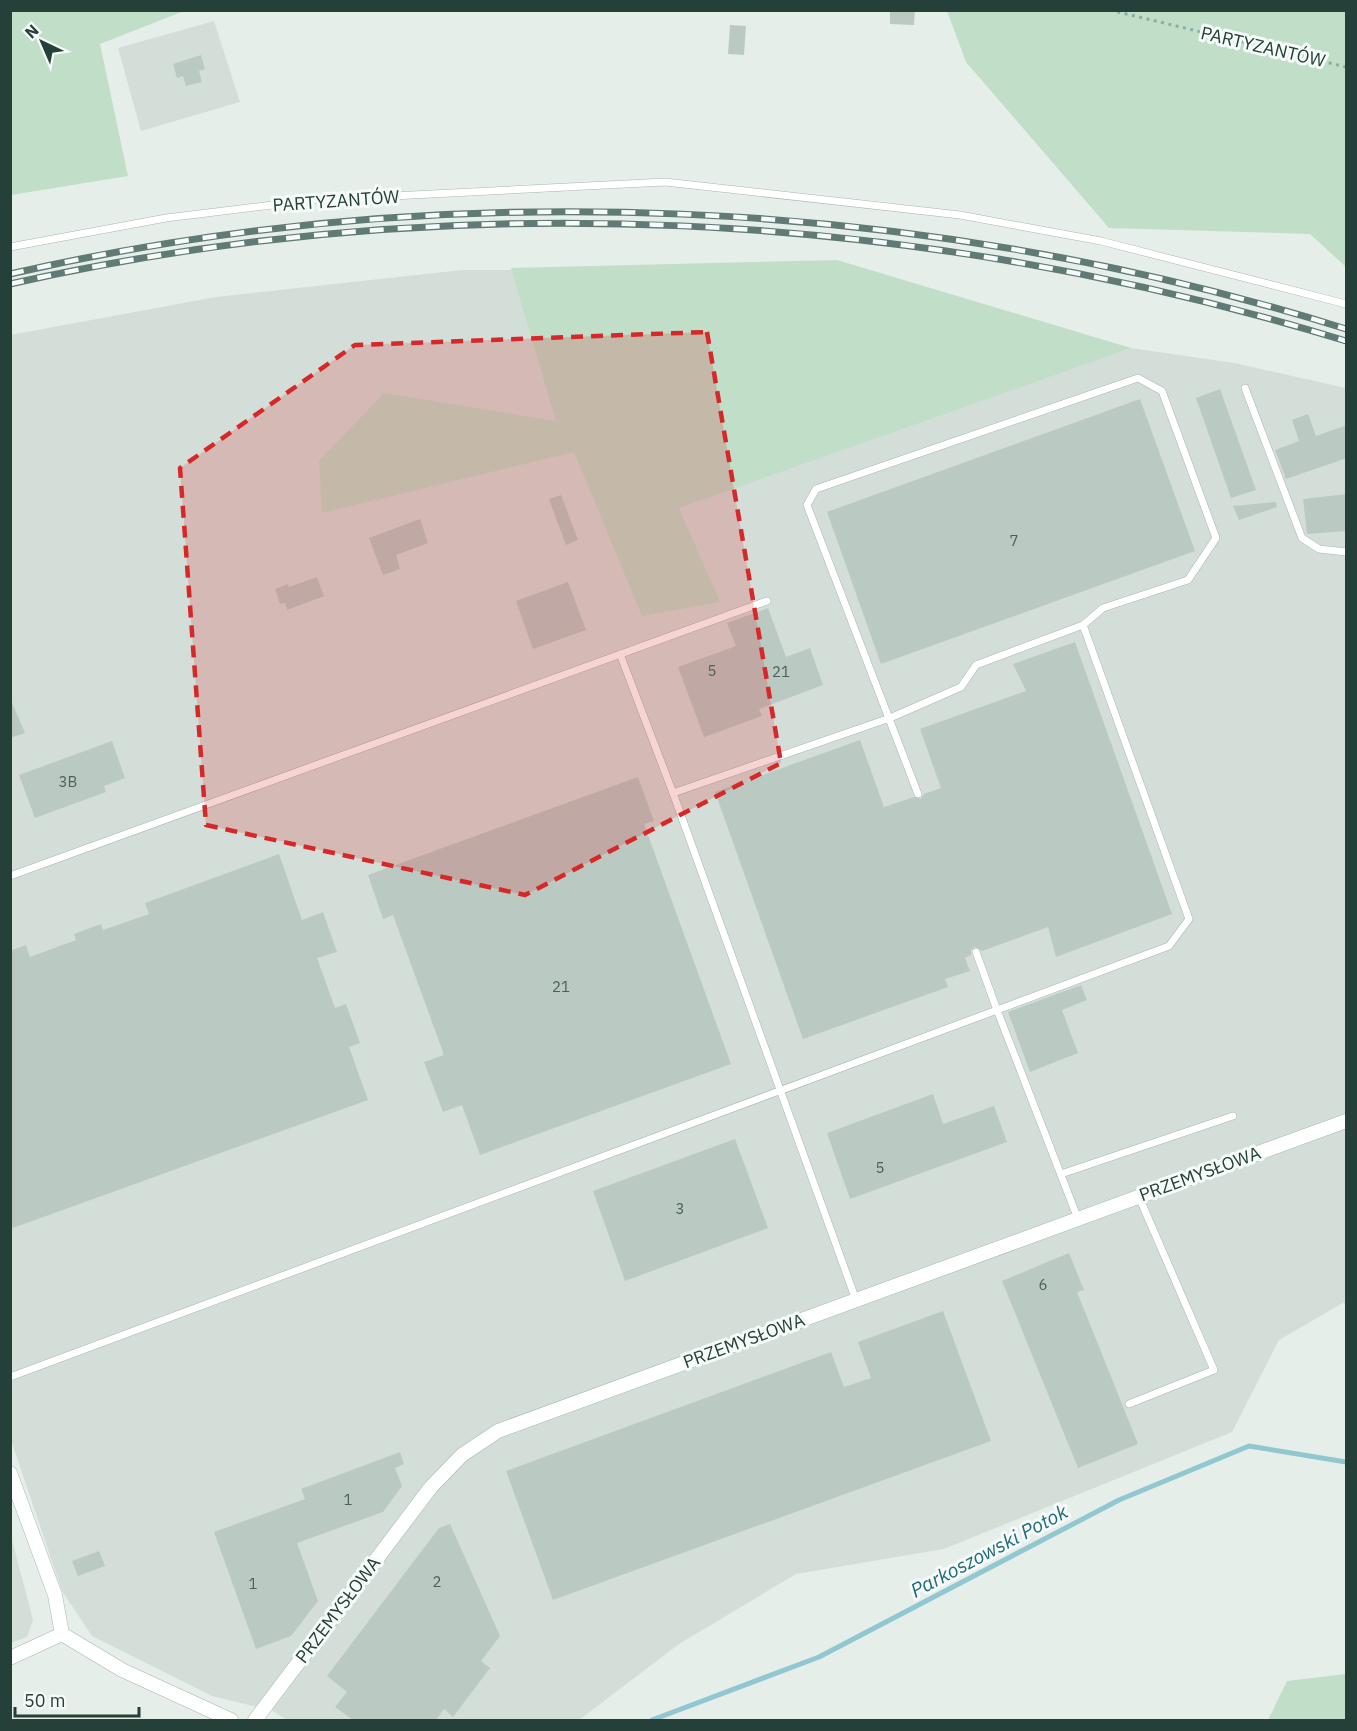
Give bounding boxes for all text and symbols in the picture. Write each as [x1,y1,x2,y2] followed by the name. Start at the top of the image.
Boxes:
[12,12,72,72] north arrow
[20,20,43,42] text: N
[1199,21,1328,72] street label: PARTYZANTÓW
[272,185,400,216] street label: PARTYZANTÓW
[1009,531,1019,550] house number: 7
[707,661,717,680] house number: 5
[772,662,790,681] house number: 21
[59,772,77,791] house number: 3B
[552,977,570,996] house number: 21
[1136,1141,1264,1206] street label: PRZEMYSŁOWA
[875,1158,885,1177] house number: 5
[675,1199,685,1218] house number: 3
[1038,1275,1048,1294] house number: 6
[680,1308,808,1373] street label: PRZEMYSŁOWA
[343,1490,353,1509] house number: 1
[905,1497,1073,1603] water label: Parkoszowski Potok
[290,1551,385,1668] street label: PRZEMYSŁOWA
[432,1572,442,1591] house number: 2
[248,1574,258,1593] house number: 1
[15,1680,140,1718] scale bar
[24,1689,66,1712] text: 50 m

